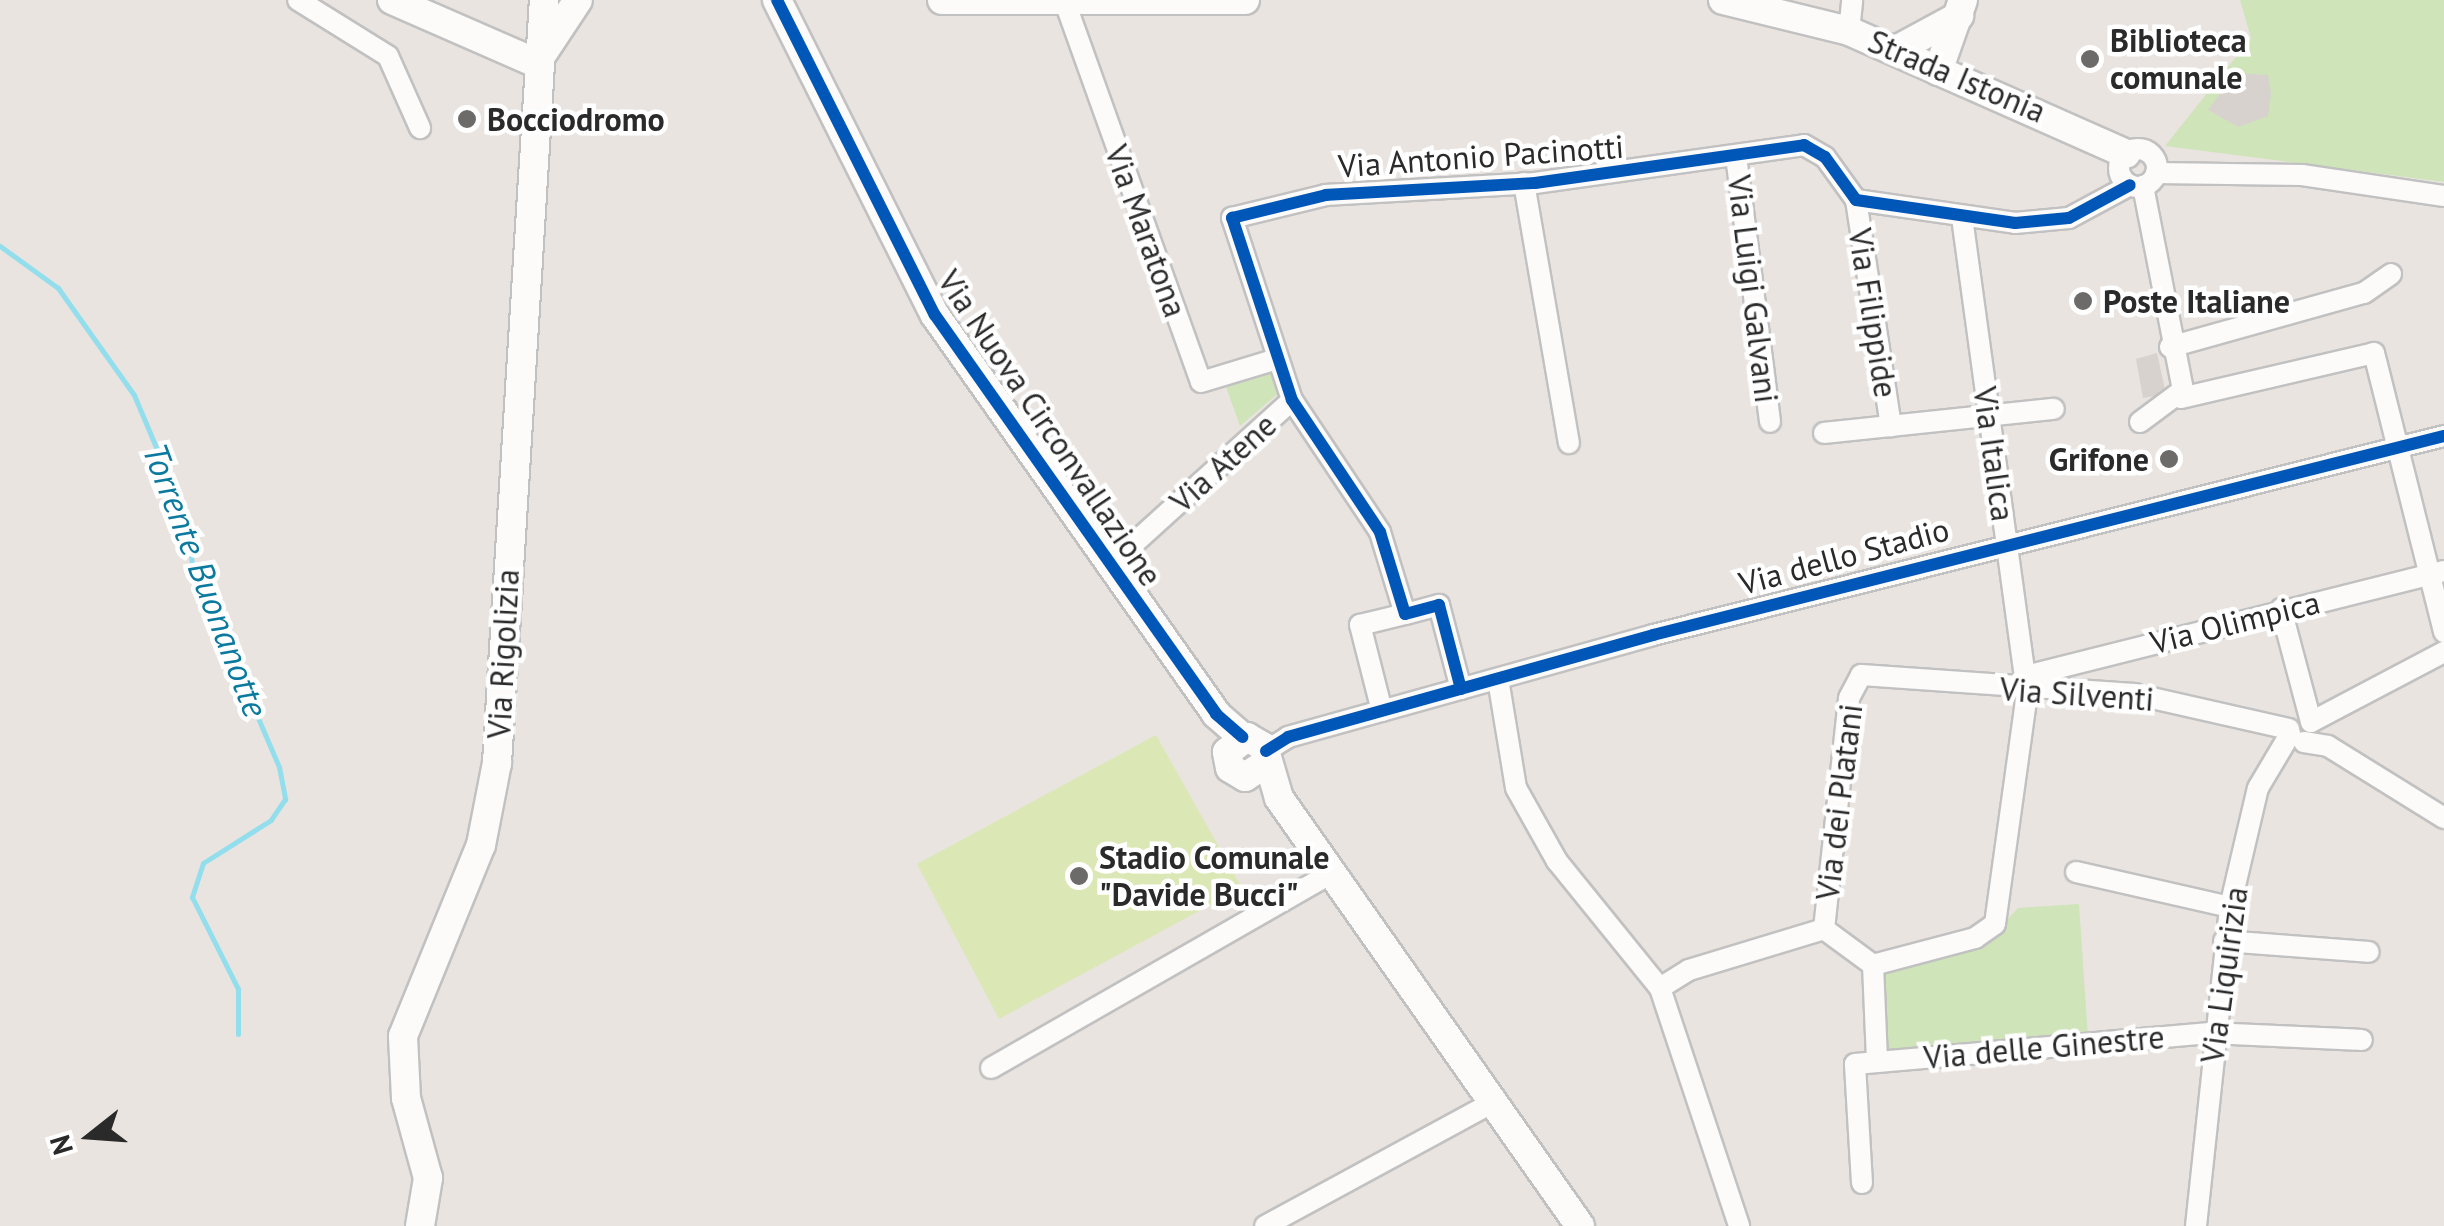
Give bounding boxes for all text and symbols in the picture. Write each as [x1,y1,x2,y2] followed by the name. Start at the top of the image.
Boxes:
[1863,21,2051,131] street label: Strada Istonia
[2110,22,2247,97] place label: Biblioteca comunale
[2079,48,2101,70] marker: Biblioteca comunale
[487,100,665,138] place label: Bocciodromo
[456,108,478,130] marker: Bocciodromo
[1336,127,1626,185] street label: Via Antonio Pacinotti
[1097,140,1195,322] street label: Via Maratona
[1720,173,1786,405] street label: Via Luigi Galvani
[1841,226,1905,400] street label: Via Filippide
[930,263,1170,593] street label: Via Nuova Circonvallazione
[2103,282,2290,320] place label: Poste Italiane
[2072,290,2094,312] marker: Poste Italiane
[1966,384,2022,524] street label: Via Italica
[1162,405,1284,521] street label: Via Atene
[134,437,278,723] water label: Torrente Buonanotte
[2049,440,2149,478] place label: Grifone
[2158,448,2180,470] marker: Grifone
[1735,510,1953,602] street label: Via dello Stadio
[479,568,527,740] street label: Via Rigolizia
[2146,582,2324,662] street label: Via Olimpica
[1999,669,2155,719] street label: Via Silventi
[1808,702,1870,902] street label: Via dei Platani
[1099,839,1330,914] place label: Stadio Comunale "Davide Bucci"
[1068,865,1090,887] marker: Stadio Comunale "Davide Bucci"
[2193,884,2255,1066] street label: Via Liquirizia
[1922,1017,2166,1077] street label: Via delle Ginestre
[40,1086,140,1186] north arrow
[40,1131,81,1159] text: N

